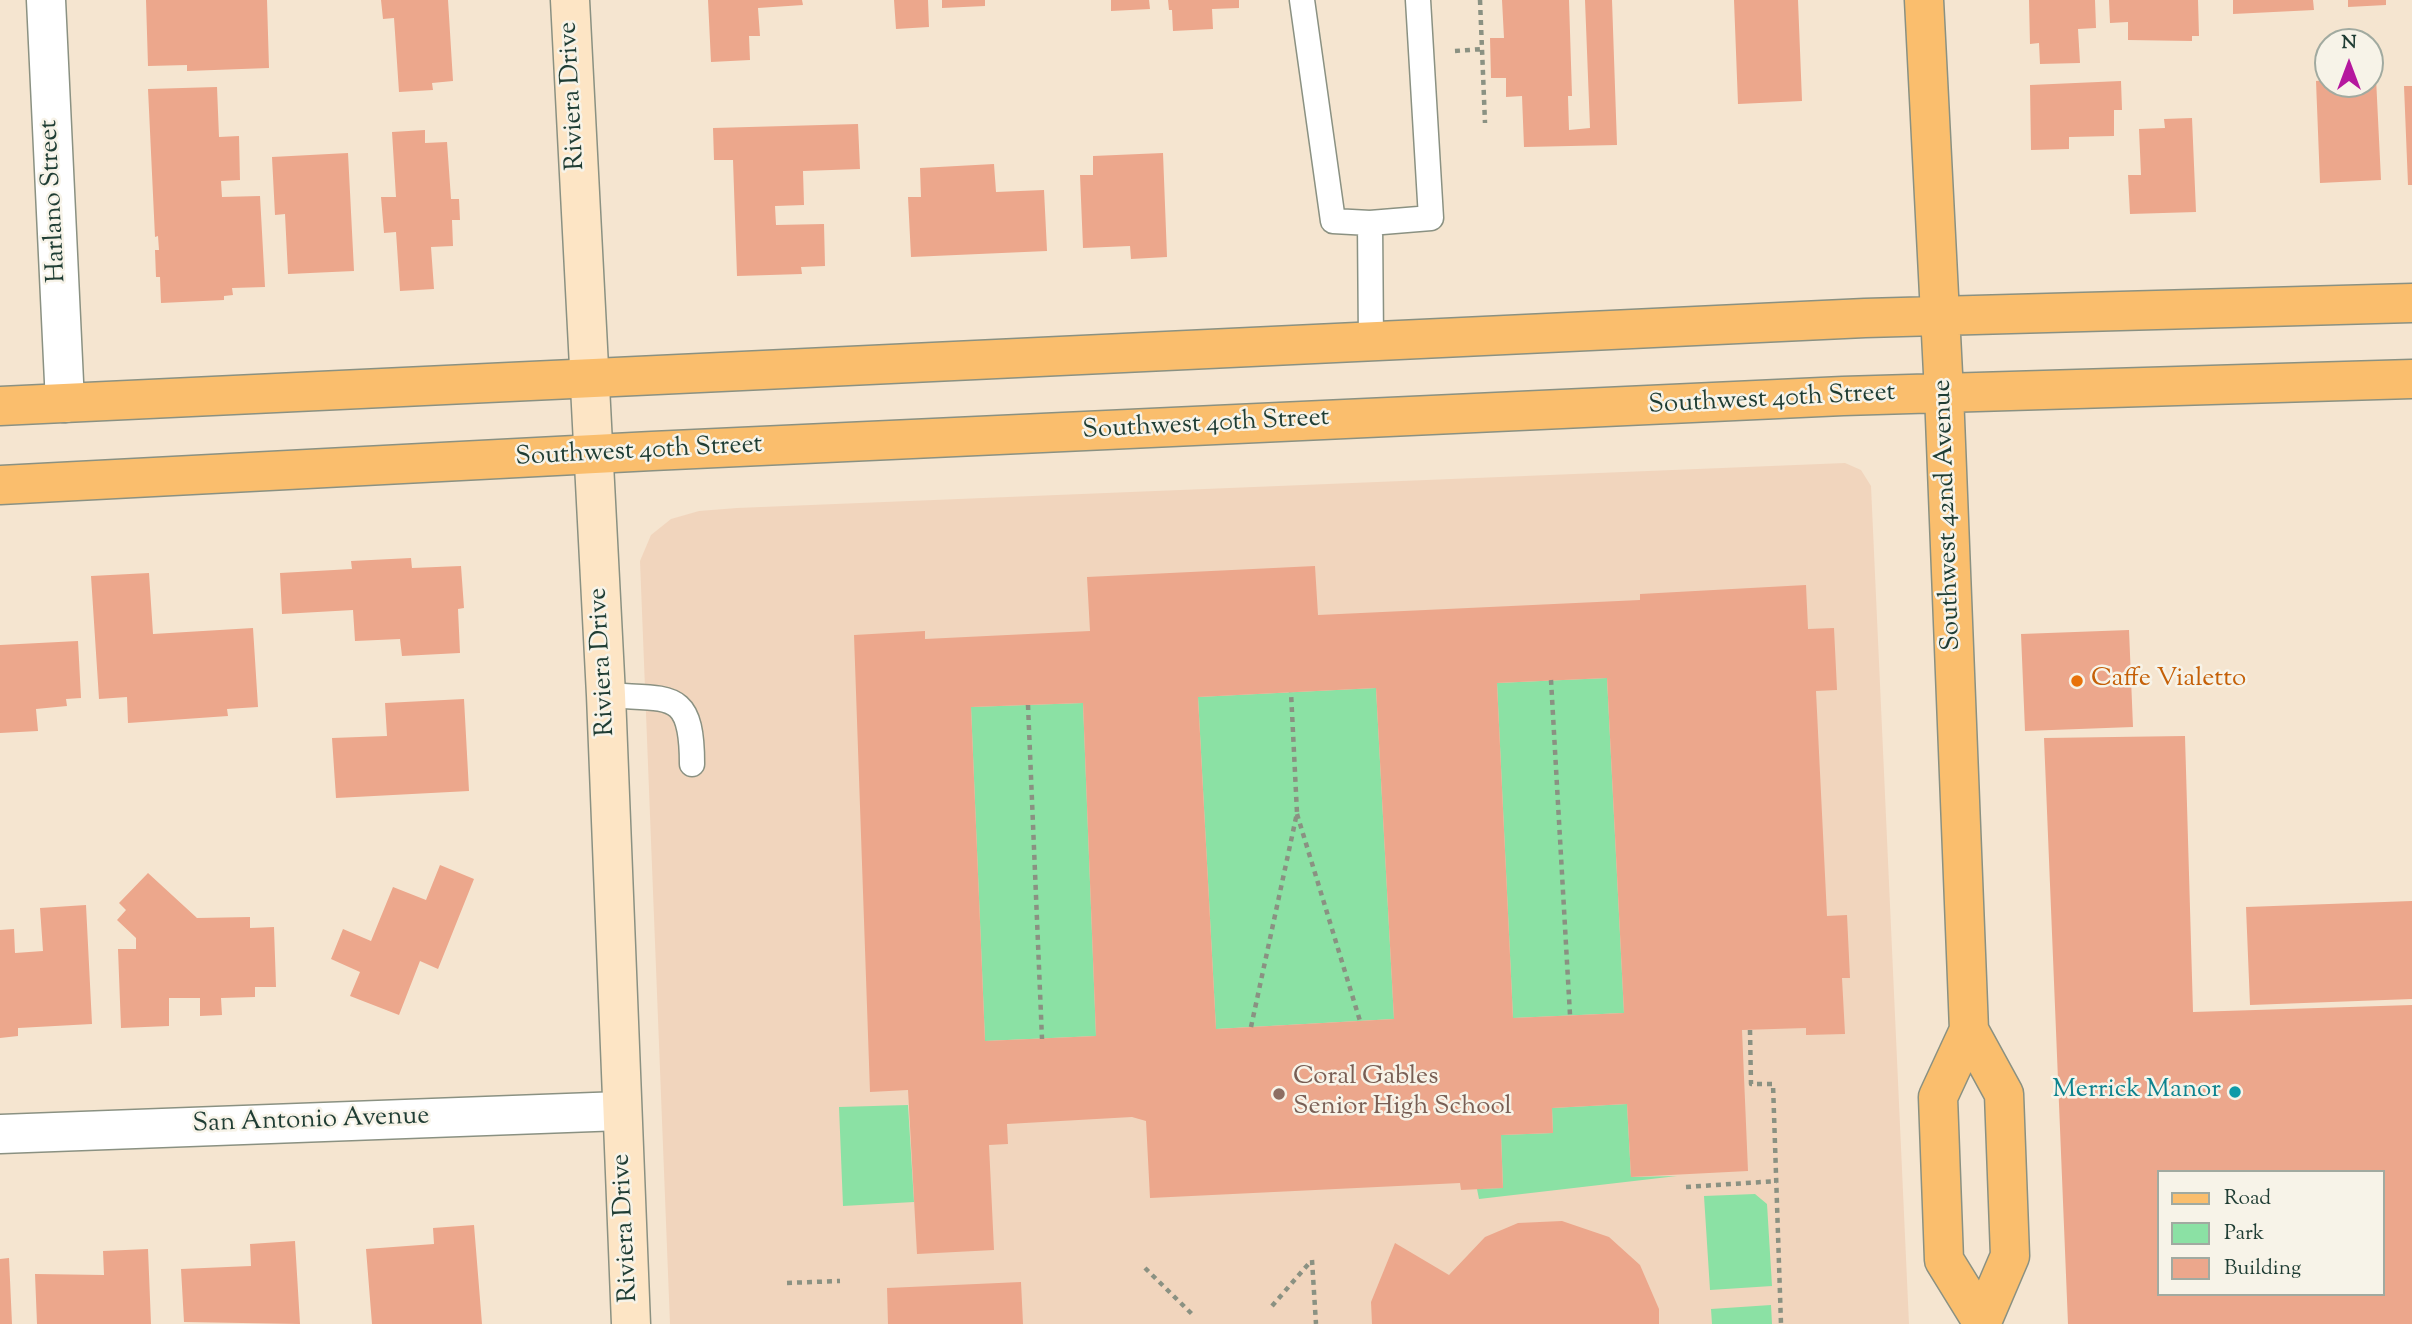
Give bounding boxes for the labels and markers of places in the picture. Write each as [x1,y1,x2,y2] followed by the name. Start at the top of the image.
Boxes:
[2091,665,2246,697] place label: Caffe Vialetto
[2069,673,2085,689] marker: Caffe Vialetto
[1293,1063,1512,1124] place label: Coral Gables Senior High School
[2052,1076,2221,1108] place label: Merrick Manor
[2227,1084,2243,1100] marker: Merrick Manor
[1271,1086,1287,1102] marker: Coral Gables Senior High School

